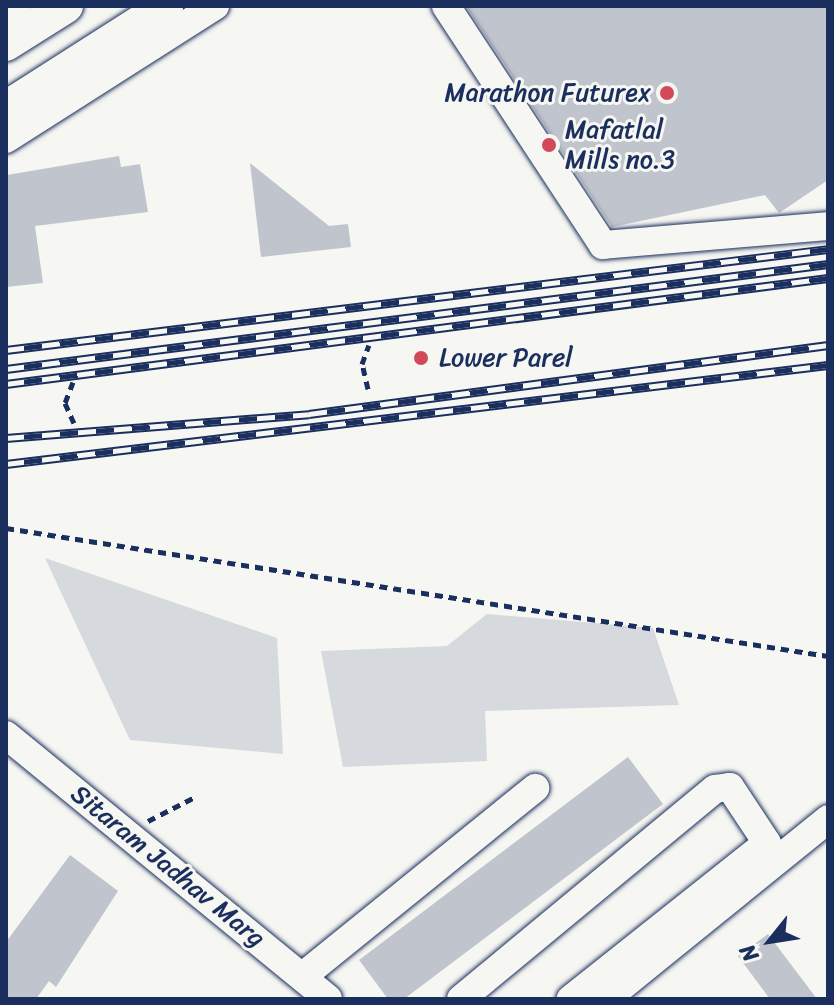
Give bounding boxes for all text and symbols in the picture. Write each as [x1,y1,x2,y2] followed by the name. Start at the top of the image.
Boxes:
[445,77,651,109] place label: Marathon Futurex
[658,84,676,102] marker: Marathon Futurex
[565,114,675,176] place label: Mafatlal Mills no.3
[540,136,558,154] marker: Mafatlal Mills no.3
[439,342,573,374] place label: Lower Parel
[410,347,432,369] marker: Lower Parel
[65,778,271,954] street label: Sitaram Jadhav Marg
[730,901,810,981] north arrow
[728,937,769,970] text: N

